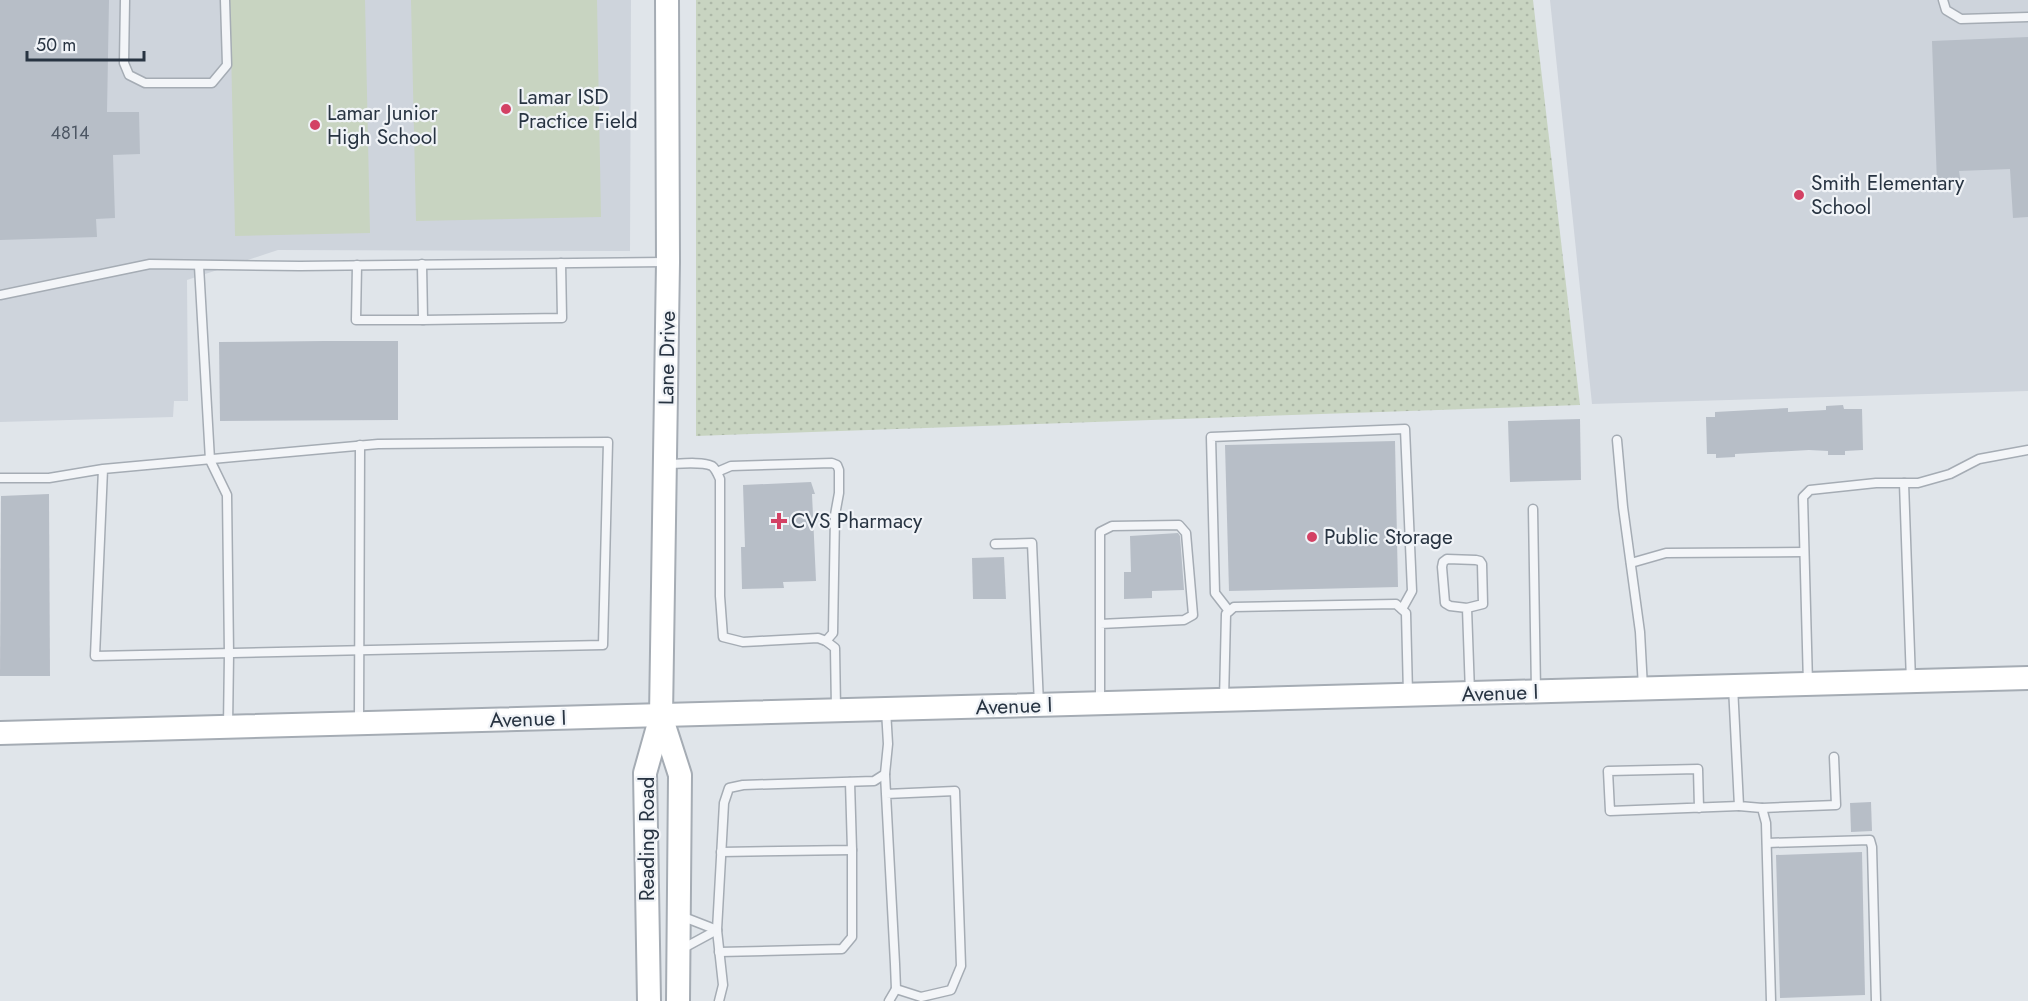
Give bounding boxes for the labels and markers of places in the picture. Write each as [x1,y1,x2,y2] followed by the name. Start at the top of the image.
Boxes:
[518,82,638,136] place label: Lamar ISD Practice Field
[327,98,439,152] place label: Lamar Junior High School
[499,102,513,116] marker: Lamar ISD Practice Field
[308,118,322,132] marker: Lamar Junior High School
[1811,168,1965,222] place label: Smith Elementary School
[1792,188,1806,202] marker: Smith Elementary School
[791,506,923,536] place label: CVS Pharmacy
[772,514,786,528] marker: CVS Pharmacy
[1324,522,1453,552] place label: Public Storage
[1305,530,1319,544] marker: Public Storage

